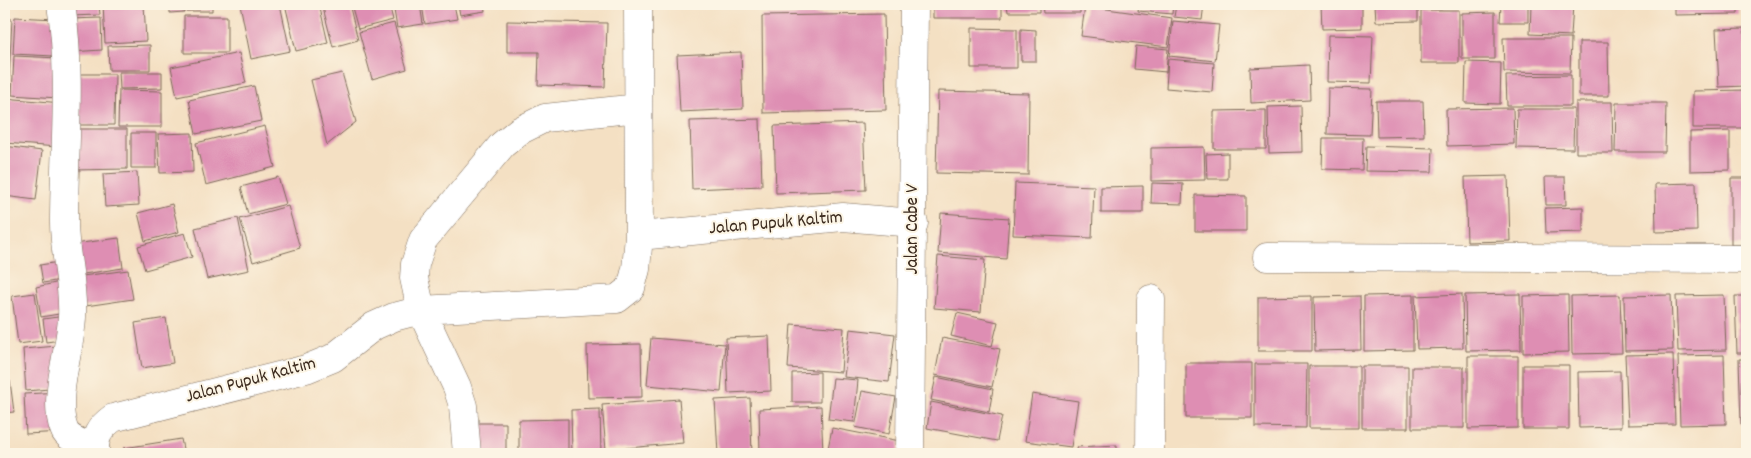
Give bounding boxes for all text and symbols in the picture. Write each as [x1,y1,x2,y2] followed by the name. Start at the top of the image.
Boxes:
[900,184,927,274] street label: Jalan Cabe V
[708,205,844,243] street label: Jalan Pupuk Kaltim
[183,351,319,411] street label: Jalan Pupuk Kaltim

